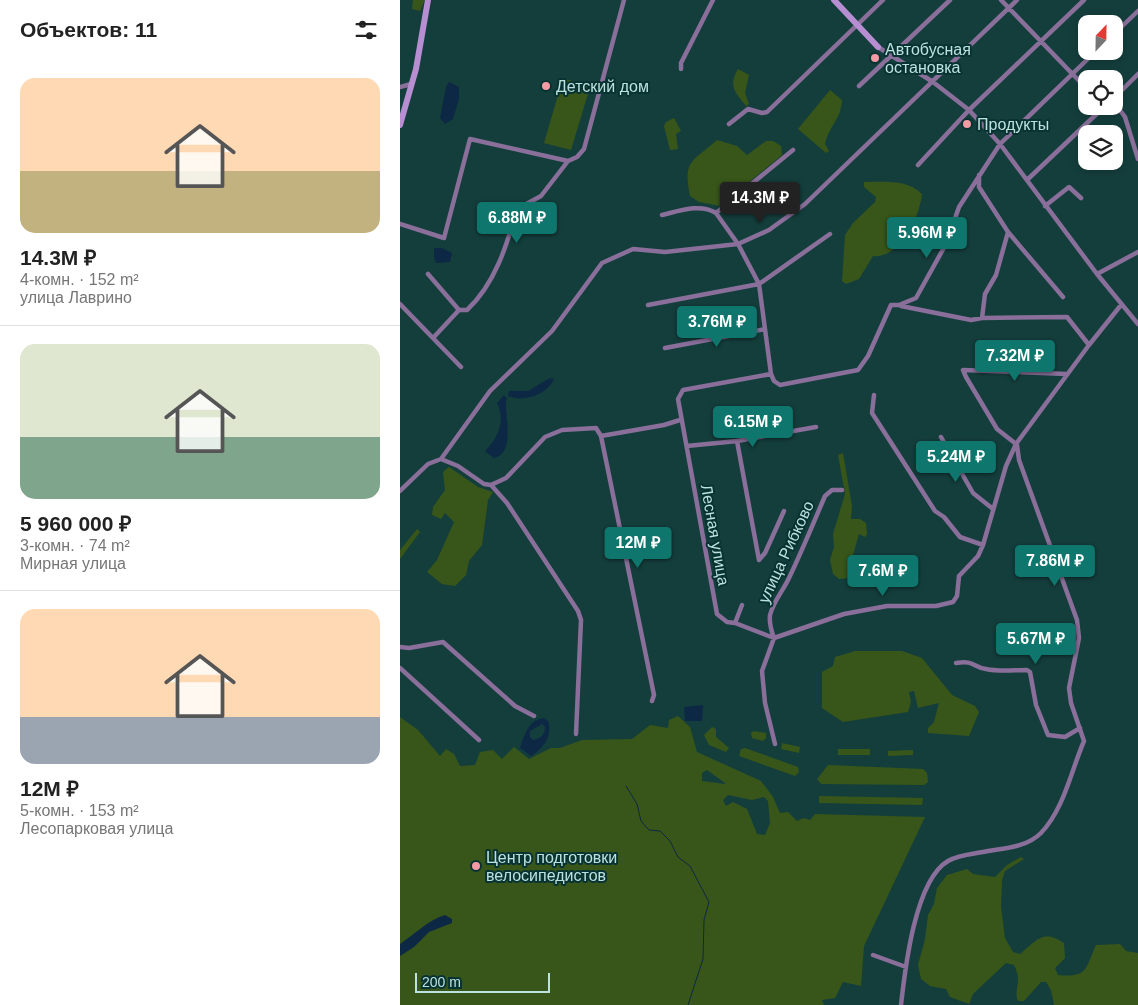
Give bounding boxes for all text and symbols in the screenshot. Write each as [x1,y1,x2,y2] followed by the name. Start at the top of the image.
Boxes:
[1078,15,1122,60] north arrow
[1078,15,1123,170] map controls
[352,16,380,44] icon: filters
[20,18,157,41] text: Объектов: 11
[885,41,971,76] place label: Автобусная остановка
[869,52,881,64] marker: Автобусная остановка
[1078,70,1123,115] button: locate
[556,78,649,95] place label: Детский дом
[540,80,552,92] marker: Детский дом
[155,111,245,201] icon: home
[977,116,1049,133] place label: Продукты
[961,118,973,130] marker: Продукты
[1078,125,1123,170] button: layers
[714,182,806,224] pin: 14.3M ₽
[731,189,789,206] text: 14.3M ₽
[471,202,563,244] pin: 6.88M ₽
[488,209,546,226] text: 6.88M ₽
[881,216,973,259] pin: 5.96M ₽
[898,224,956,241] text: 5.96M ₽
[20,246,96,269] text: 14.3M ₽
[20,271,139,288] text: 4-комн. · 152 m²
[20,289,132,306] text: улица Лаврино
[671,306,763,348] pin: 3.76M ₽
[688,313,746,330] text: 3.76M ₽
[969,340,1061,382] pin: 7.32M ₽
[986,347,1044,364] text: 7.32M ₽
[155,376,245,466] icon: home
[707,406,799,448] pin: 6.15M ₽
[724,413,782,430] text: 6.15M ₽
[910,440,1002,483] pin: 5.24M ₽
[927,448,985,465] text: 5.24M ₽
[698,483,732,587] street label: Лесная улица
[755,498,817,606] street label: улица Рибково
[20,512,131,535] text: 5 960 000 ₽
[603,526,673,569] pin: 12M ₽
[616,534,660,551] text: 12M ₽
[20,537,130,554] text: 3-комн. · 74 m²
[1009,544,1101,587] pin: 7.86M ₽
[1026,552,1084,569] text: 7.86M ₽
[842,554,924,597] pin: 7.6M ₽
[20,555,126,572] text: Мирная улица
[858,562,908,579] text: 7.6M ₽
[990,622,1082,665] pin: 5.67M ₽
[1007,630,1065,647] text: 5.67M ₽
[155,641,245,731] icon: home
[20,777,79,800] text: 12M ₽
[20,802,139,819] text: 5-комн. · 153 m²
[20,820,173,837] text: Лесопарковая улица
[486,849,617,884] place label: Центр подготовки велосипедистов
[470,860,482,872] marker: Центр подготовки велосипедистов
[415,970,550,993] scale bar
[422,974,461,990] text: 200 m

